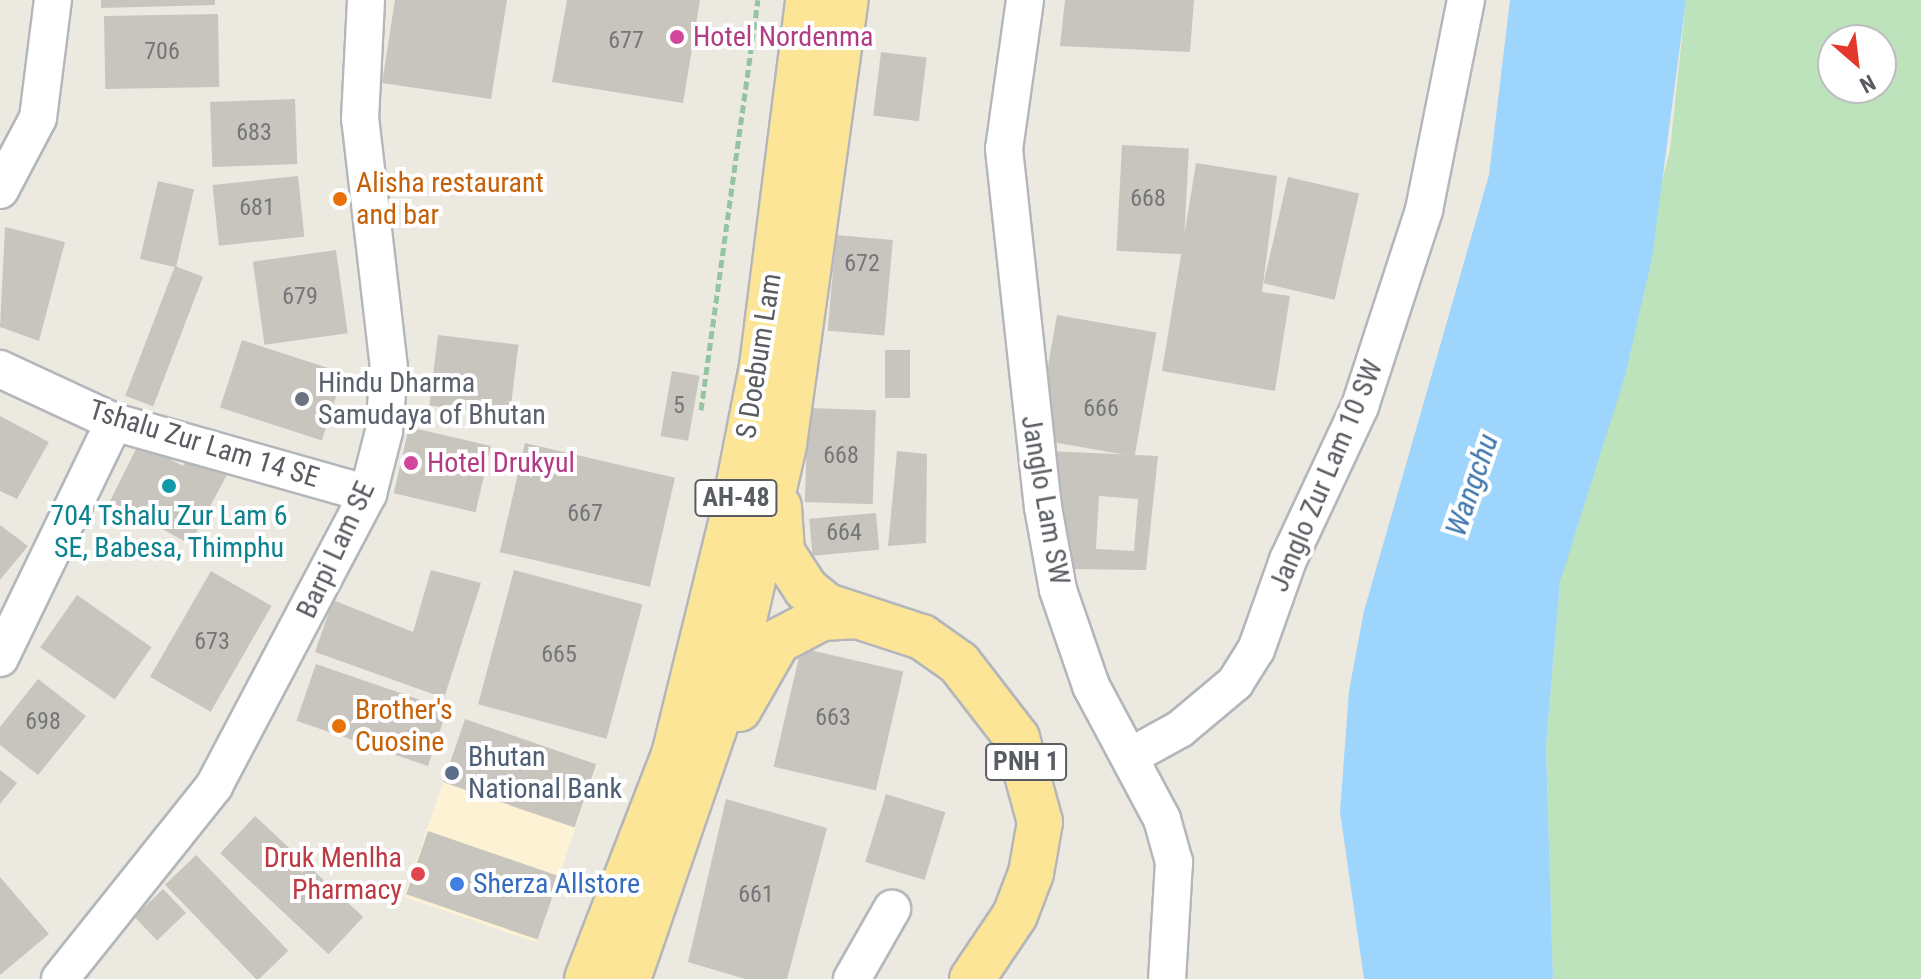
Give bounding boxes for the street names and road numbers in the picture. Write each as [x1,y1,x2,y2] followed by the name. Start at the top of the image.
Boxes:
[729,271,789,441] street label: S Doebum Lam
[1262,355,1390,597] street label: Janglo Zur Lam 10 SW
[85,393,323,495] street label: Tshalu Zur Lam 14 SE
[1014,413,1076,587] street label: Janglo Lam SW
[290,476,382,624] street label: Barpi Lam SE
[694,476,778,520] road number: AH-48
[984,740,1068,784] road number: PNH 1

